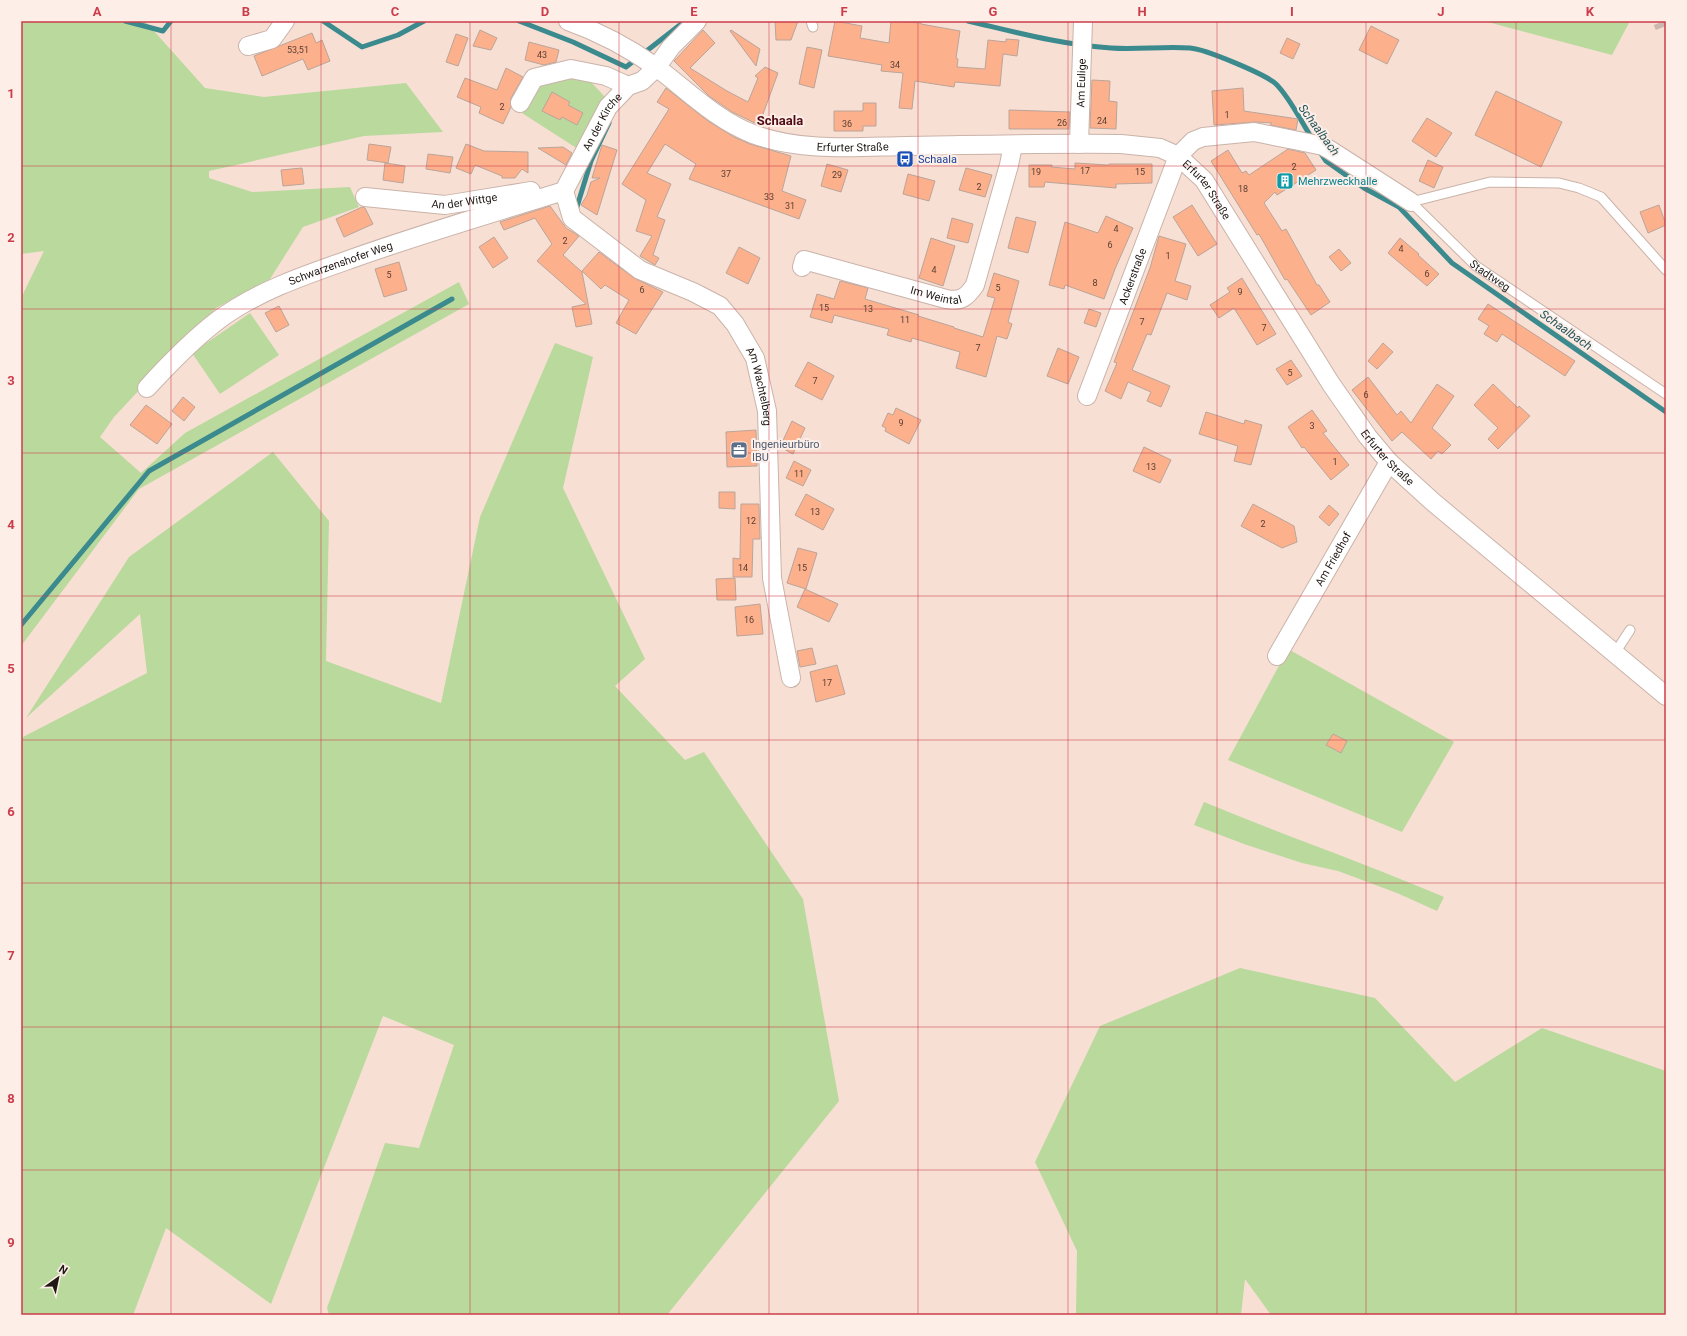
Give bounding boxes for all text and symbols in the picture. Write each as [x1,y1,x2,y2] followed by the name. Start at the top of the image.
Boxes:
[93,4,102,19] text: A
[242,4,250,19] text: B
[391,4,400,19] text: C
[541,4,549,19] text: D
[690,4,698,19] text: E
[840,4,848,19] text: F
[989,4,998,19] text: G
[1137,4,1147,19] text: H
[1290,4,1294,19] text: I
[1437,4,1445,19] text: J
[1586,4,1595,19] text: K
[287,45,309,55] house number: 53,51
[537,50,547,60] house number: 43
[1074,58,1088,108] street label: Am Eulige
[890,60,900,70] house number: 34
[7,86,15,101] text: 1
[580,90,624,153] street label: An der Kirche
[1296,101,1342,159] water label: Schaalbach
[499,102,505,112] house number: 2
[1224,110,1230,120] house number: 1
[757,113,803,128] district label: Schaala
[1097,116,1107,126] house number: 24
[1057,118,1067,128] house number: 26
[842,119,852,129] house number: 36
[816,140,889,154] street label: Erfurter Straße
[895,149,915,169] bus stop icon: Schaala
[918,153,957,166] place label: Schaala
[1180,157,1234,222] street label: Erfurter Straße
[1291,162,1297,172] house number: 2
[1080,166,1090,176] house number: 17
[1031,167,1041,177] house number: 19
[1135,167,1145,177] house number: 15
[721,169,731,179] house number: 37
[832,170,842,180] house number: 29
[1275,171,1295,191] building icon: Mehrzweckhalle
[1298,175,1378,188] place label: Mehrzweckhalle
[976,182,982,192] house number: 2
[1238,184,1248,194] house number: 18
[431,190,498,211] street label: An der Wittge
[764,192,774,202] house number: 33
[785,201,795,211] house number: 31
[1113,224,1119,234] house number: 4
[7,230,15,245] text: 2
[562,236,568,246] house number: 2
[287,239,394,288] street label: Schwarzenshofer Weg
[1107,240,1113,250] house number: 6
[1398,244,1404,254] house number: 4
[1116,246,1149,306] street label: Ackerstraße
[1165,251,1171,261] house number: 1
[1467,257,1513,294] street label: Stadtweg
[931,265,937,275] house number: 4
[1424,269,1430,279] house number: 6
[386,270,392,280] house number: 5
[1092,278,1098,288] house number: 8
[909,283,963,306] street label: Im Weintal
[995,283,1001,293] house number: 5
[639,285,645,295] house number: 6
[1237,287,1243,297] house number: 9
[819,303,829,313] house number: 15
[863,304,873,314] house number: 13
[1537,307,1595,353] water label: Schaalbach
[900,315,910,325] house number: 11
[1139,317,1145,327] house number: 7
[1261,323,1267,333] house number: 7
[975,343,981,353] house number: 7
[743,344,774,426] street label: Am Wachtelberg
[1287,368,1293,378] house number: 5
[7,373,15,388] text: 3
[812,376,818,386] house number: 7
[1363,390,1369,400] house number: 6
[898,418,904,428] house number: 9
[1309,421,1315,431] house number: 3
[1358,427,1417,488] street label: Erfurter Straße
[752,438,820,464] place label: Ingenieurbüro IBU
[729,440,749,460] office icon: Ingenieurbüro IBU
[1332,457,1338,467] house number: 1
[1146,462,1156,472] house number: 13
[794,469,804,479] house number: 11
[810,507,820,517] house number: 13
[746,516,756,526] house number: 12
[7,517,15,532] text: 4
[1260,519,1266,529] house number: 2
[1312,530,1354,588] street label: Am Friedhof
[738,563,748,573] house number: 14
[797,563,807,573] house number: 15
[744,615,754,625] house number: 16
[7,661,15,676] text: 5
[822,678,832,688] house number: 17
[7,804,15,819] text: 6
[7,948,15,963] text: 7
[7,1091,15,1106] text: 8
[7,1235,15,1250] text: 9
[38,1258,78,1298] north arrow
[56,1262,70,1278] text: N

